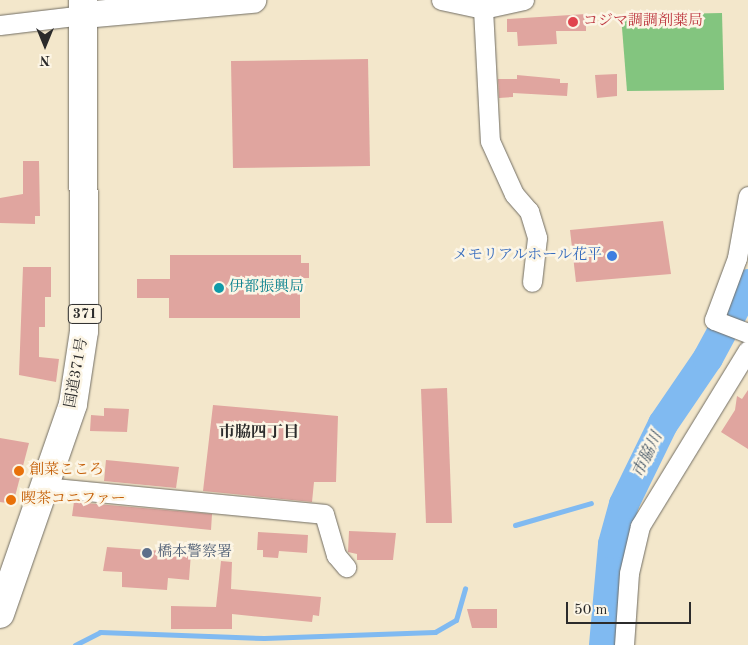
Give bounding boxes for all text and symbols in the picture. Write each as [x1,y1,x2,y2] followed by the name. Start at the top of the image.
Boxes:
[583,13,703,31] place label: コジマ調調剤薬局
[567,16,579,28] marker: コジマ調調剤薬局
[20,20,70,70] north arrow
[40,53,50,67] text: N
[452,247,602,265] place label: メモリアルホール花平
[606,250,618,262] marker: メモリアルホール花平
[229,279,304,297] place label: 伊都振興局
[213,282,225,294] marker: 伊都振興局
[68,302,102,326] road number: 371
[62,336,92,410] street label: 国道371号
[219,423,299,443] district label: 市脇四丁目
[629,429,667,481] water label: 市脇川
[29,462,104,480] place label: 創菜こころ
[13,465,25,477] marker: 創菜こころ
[21,491,126,509] place label: 喫茶コニファー
[5,494,17,506] marker: 喫茶コニファー
[157,544,232,562] place label: 橋本警察署
[141,547,153,559] marker: 橋本警察署
[568,592,693,624] scale bar
[574,603,608,618] text: 50 m

